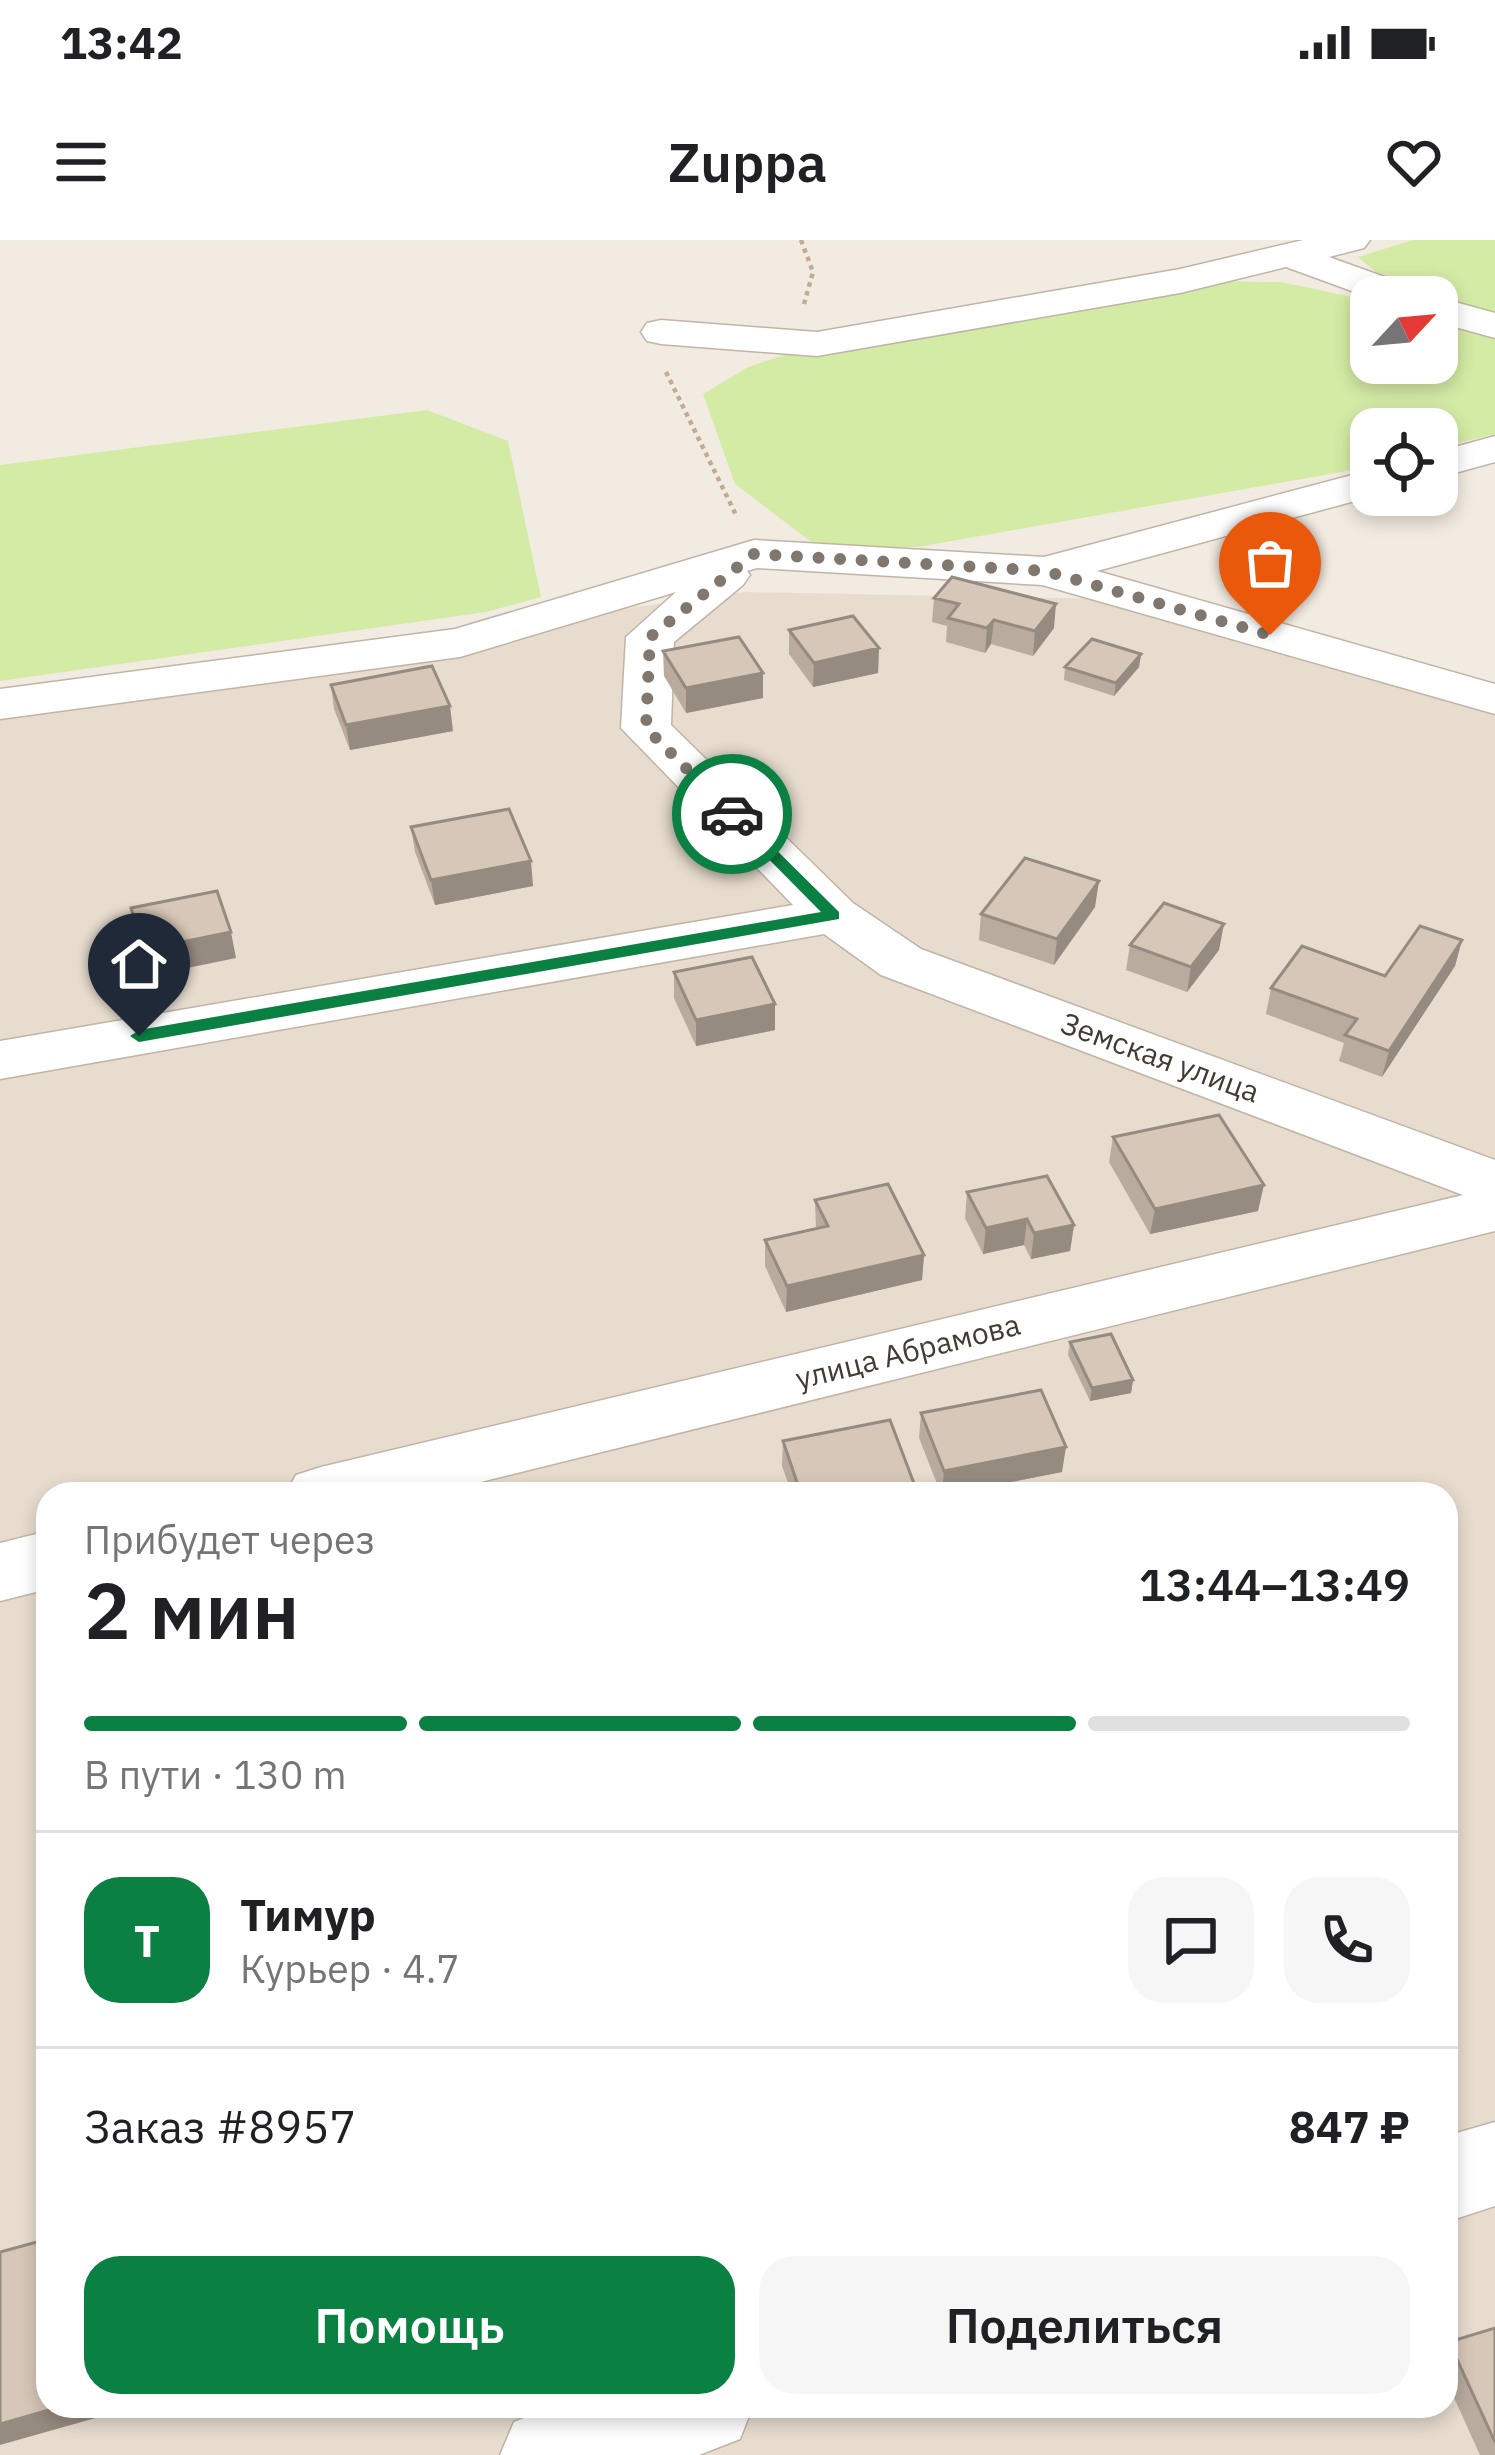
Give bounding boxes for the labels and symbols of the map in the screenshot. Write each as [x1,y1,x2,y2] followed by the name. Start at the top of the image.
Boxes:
[1350,276,1458,384] north arrow
[1219,512,1321,635] pin
[672,754,792,874] courier
[88,913,190,1036] pin
[1056,1003,1265,1111] street label: Земская улица
[791,1304,1024,1397] street label: улица Абрамова

